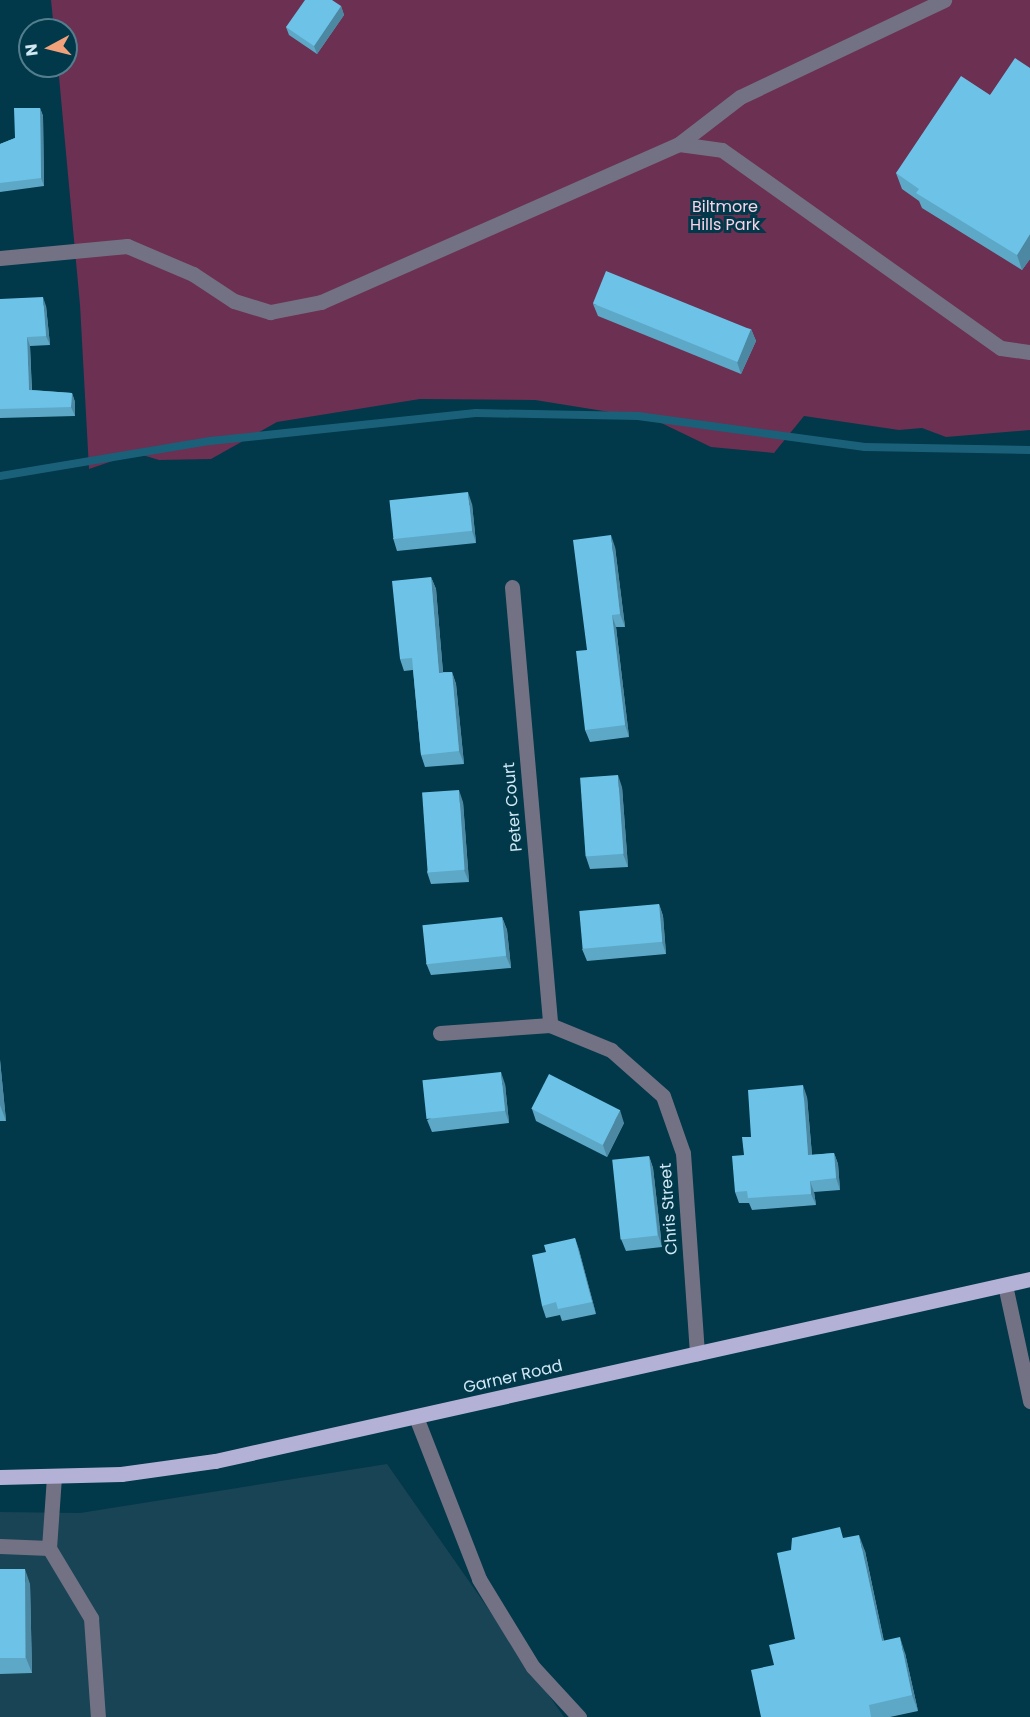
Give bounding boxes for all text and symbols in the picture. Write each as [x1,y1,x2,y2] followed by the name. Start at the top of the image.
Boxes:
[18,18,78,78] north arrow
[19,43,44,57] text: N
[690,197,760,235] park label: Biltmore Hills Park
[500,761,526,853] street label: Peter Court
[656,1162,682,1256] street label: Chris Street
[462,1356,564,1398] street label: Garner Road

